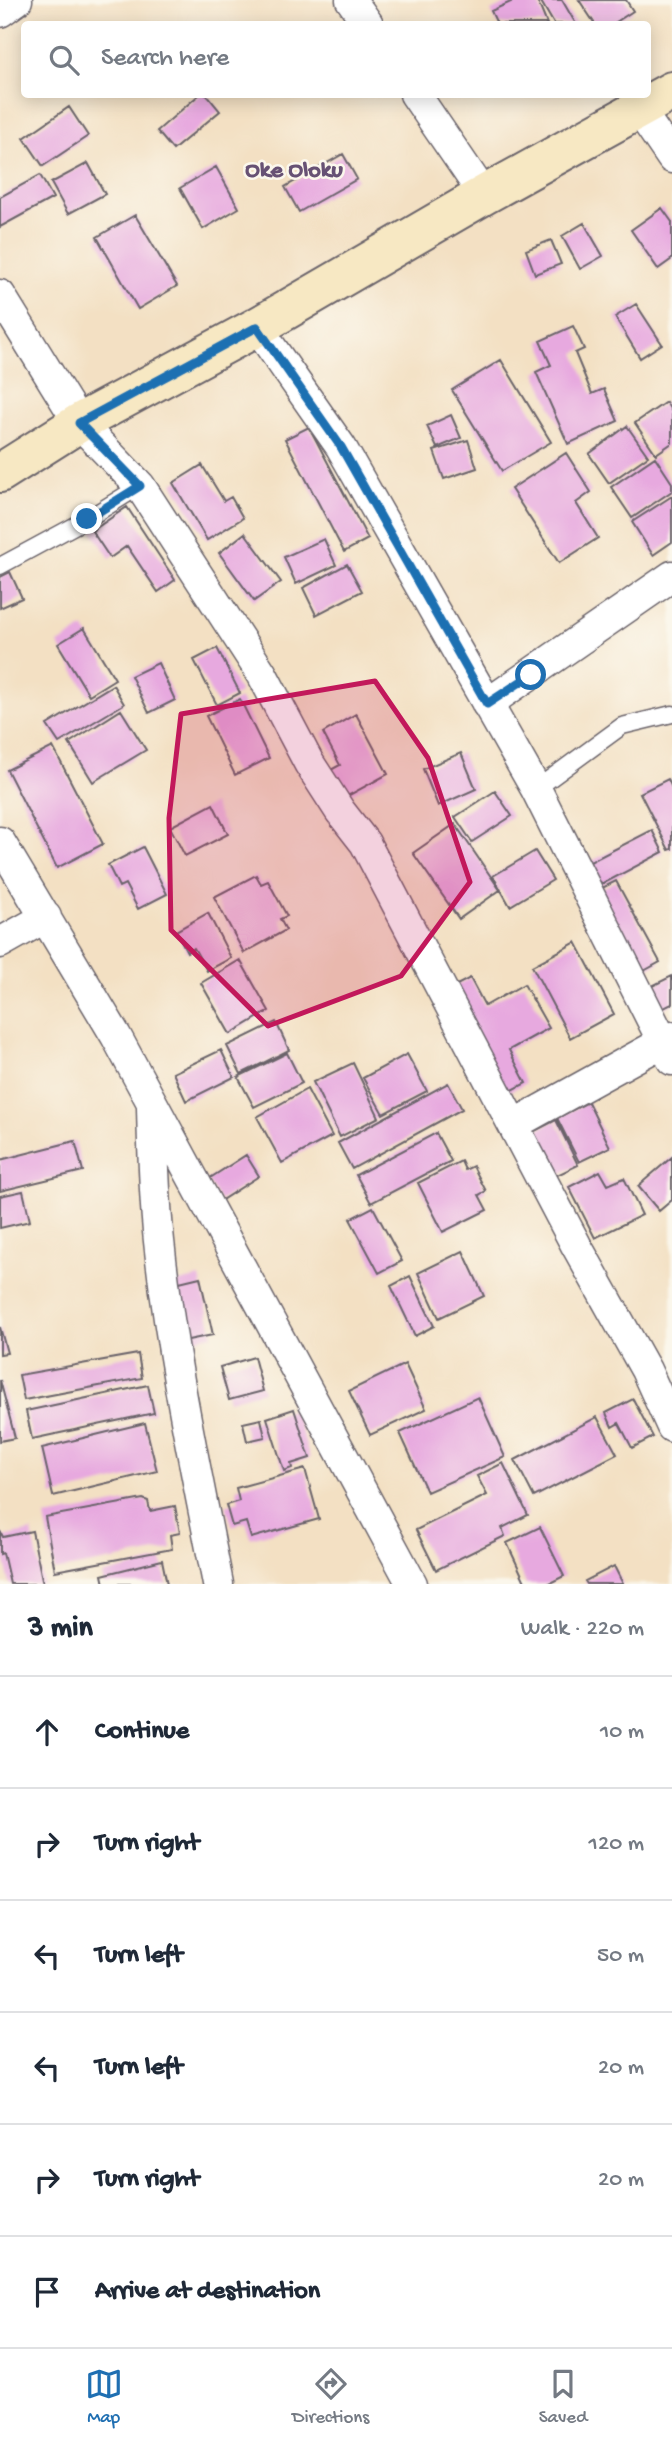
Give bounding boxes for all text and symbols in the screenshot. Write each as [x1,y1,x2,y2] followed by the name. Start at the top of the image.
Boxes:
[21,21,651,98] search box
[45,41,83,79] icon: search
[101,44,229,75] text: Search here
[245,157,343,186] district label: Oke Oloku
[71,503,102,534] route end
[515,659,546,690] route start
[28,1612,93,1647] text: 3 min
[521,1616,644,1643] text: Walk · 220 m
[28,1713,66,1751] icon: ahead
[95,1717,189,1748] text: Continue
[600,1719,644,1746] text: 10 m
[28,1825,66,1863] icon: right
[95,1829,199,1860] text: Turn right
[589,1831,644,1858] text: 120 m
[28,1937,66,1975] icon: left
[95,1941,183,1972] text: Turn left
[597,1943,644,1970] text: 50 m
[28,2049,66,2087] icon: left
[95,2053,183,2084] text: Turn left
[598,2055,644,2082] text: 20 m
[28,2161,66,2199] icon: right
[95,2165,199,2196] text: Turn right
[598,2167,644,2194] text: 20 m
[28,2273,66,2311] icon: arrive
[95,2277,320,2308] text: Arrive at destination
[85,2365,123,2430] tab: Map
[292,2365,369,2430] tab: Directions
[539,2365,587,2430] tab: Saved

